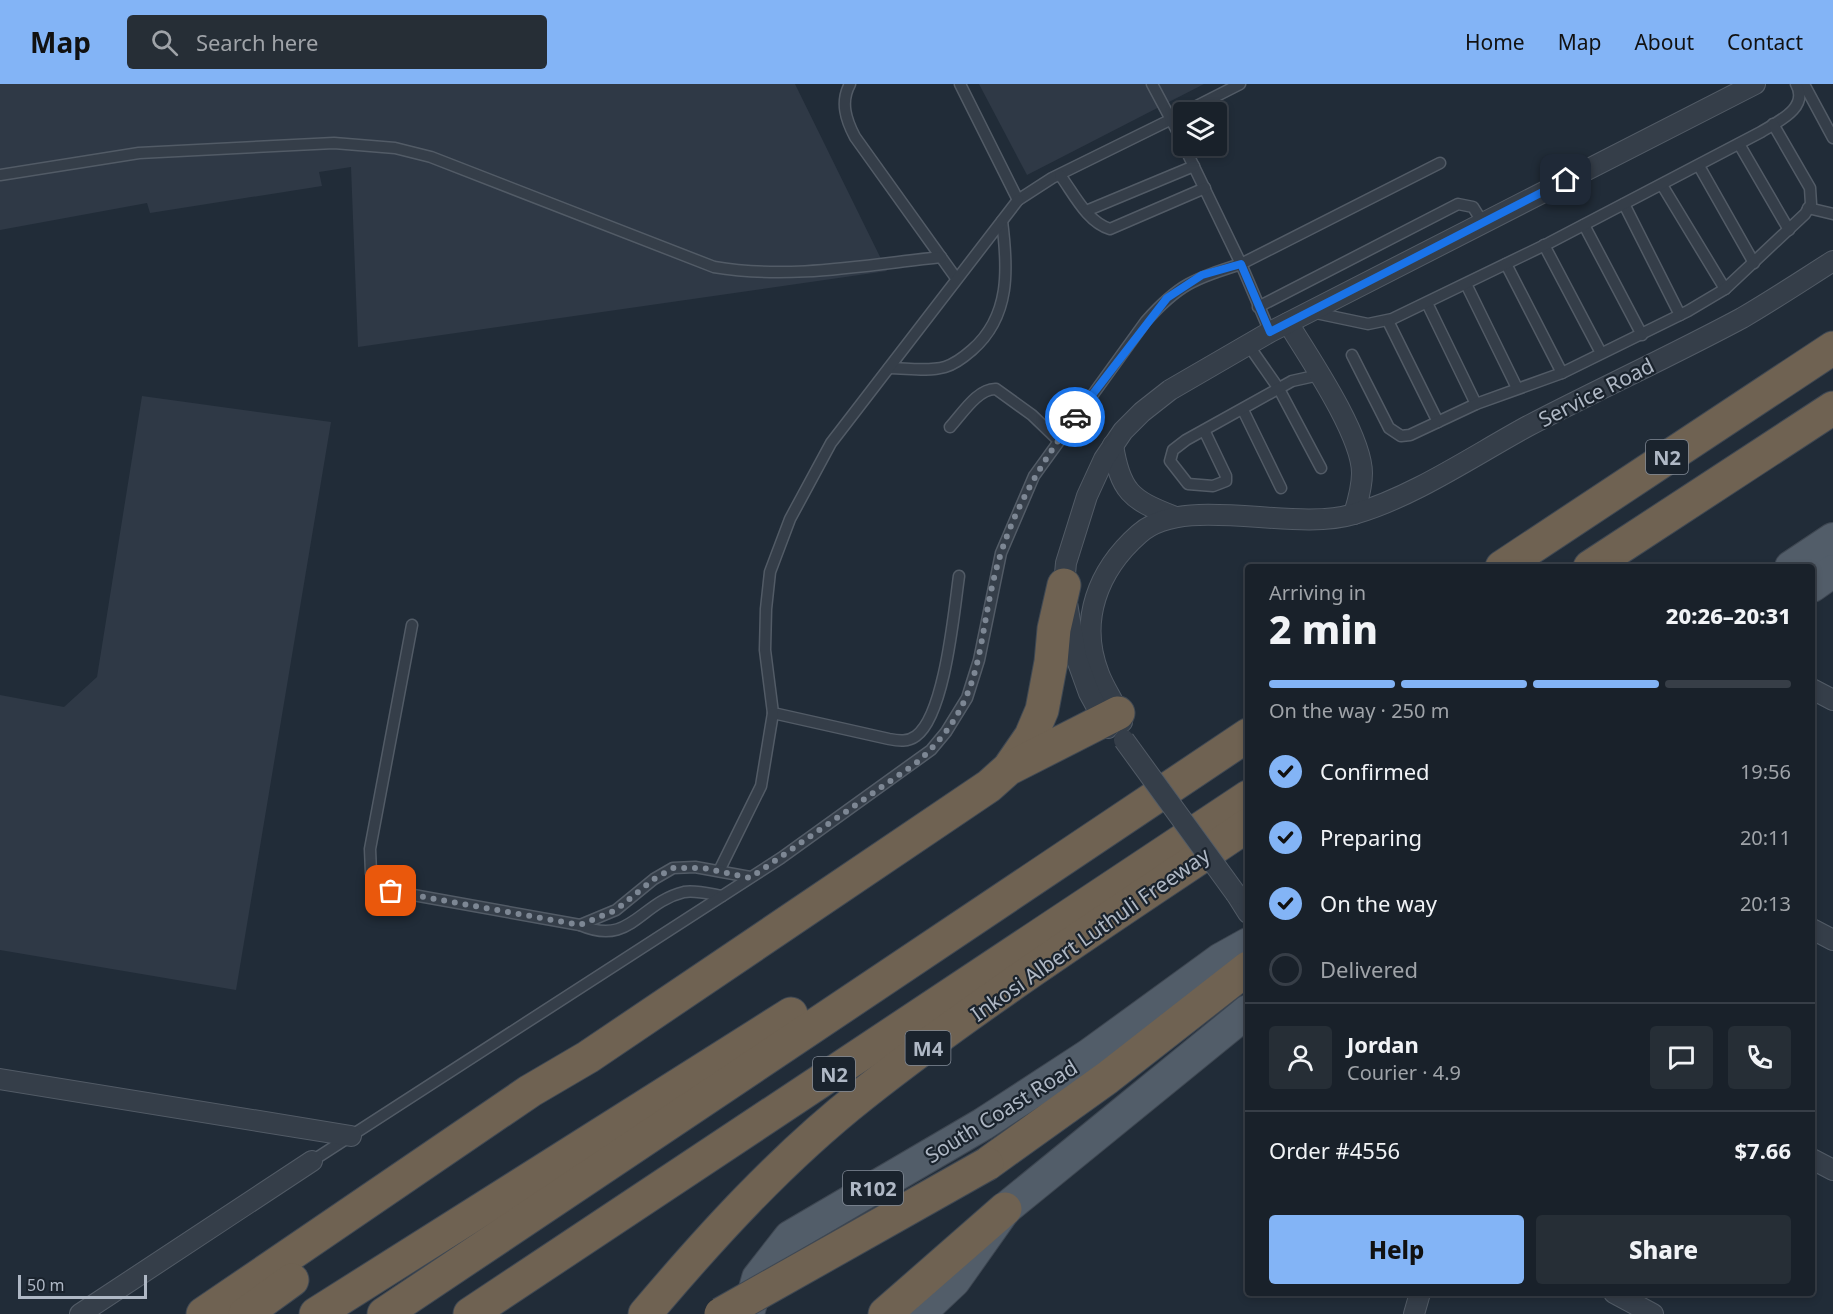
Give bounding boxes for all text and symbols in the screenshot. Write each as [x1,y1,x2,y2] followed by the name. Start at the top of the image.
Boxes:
[127,15,547,69] search box
[30,23,91,61] text: Map
[148,26,181,59] icon: search
[196,27,318,57] text: Search here
[1465,28,1525,56] text: Home
[1558,28,1601,56] text: Map
[1634,28,1694,56] text: About
[1727,28,1803,56] text: Contact
[1173,102,1227,156] map controls
[1173,102,1227,156] button: layers
[1540,154,1591,205] pin
[1549,163,1582,196] icon: home
[1534,351,1658,433] street label: Service Road
[1045,387,1105,447] courier
[1059,401,1092,434] icon: car
[1646,440,1688,474] road number: N2
[1269,579,1366,606] text: Arriving in
[1666,600,1791,630] text: 20:26–20:31
[1269,602,1378,655] text: 2 min
[1269,697,1449,724] text: On the way · 250 m
[1269,755,1302,788] icon: check
[1320,756,1430,786] text: Confirmed
[1740,758,1791,785] text: 19:56
[1269,821,1302,854] icon: check
[1320,822,1422,852] text: Preparing
[1740,824,1791,851] text: 20:11
[965,840,1215,1027] street label: Inkosi Albert Luthuli Freeway
[365,865,416,916] pin
[374,874,407,907] icon: bag
[1269,887,1302,920] icon: check
[1320,888,1437,918] text: On the way
[1740,890,1791,917] text: 20:13
[1320,954,1418,984] text: Delivered
[1269,1026,1332,1089] button: person
[1650,1026,1713,1089] button: chat
[1728,1026,1791,1089] button: phone
[1347,1029,1419,1059] text: Jordan
[906,1031,950,1065] road number: M4
[920,1053,1082,1169] street label: South Coast Road
[813,1057,855,1091] road number: N2
[1347,1059,1461,1086] text: Courier · 4.9
[1269,1135,1400,1165] text: Order #4556
[1734,1135,1791,1165] text: $7.66
[843,1171,903,1205] road number: R102
[1269,1215,1524,1284] button: Help
[1536,1215,1791,1284] button: Share
[18,1272,147,1300] scale bar
[27,1274,64,1296] text: 50 m

